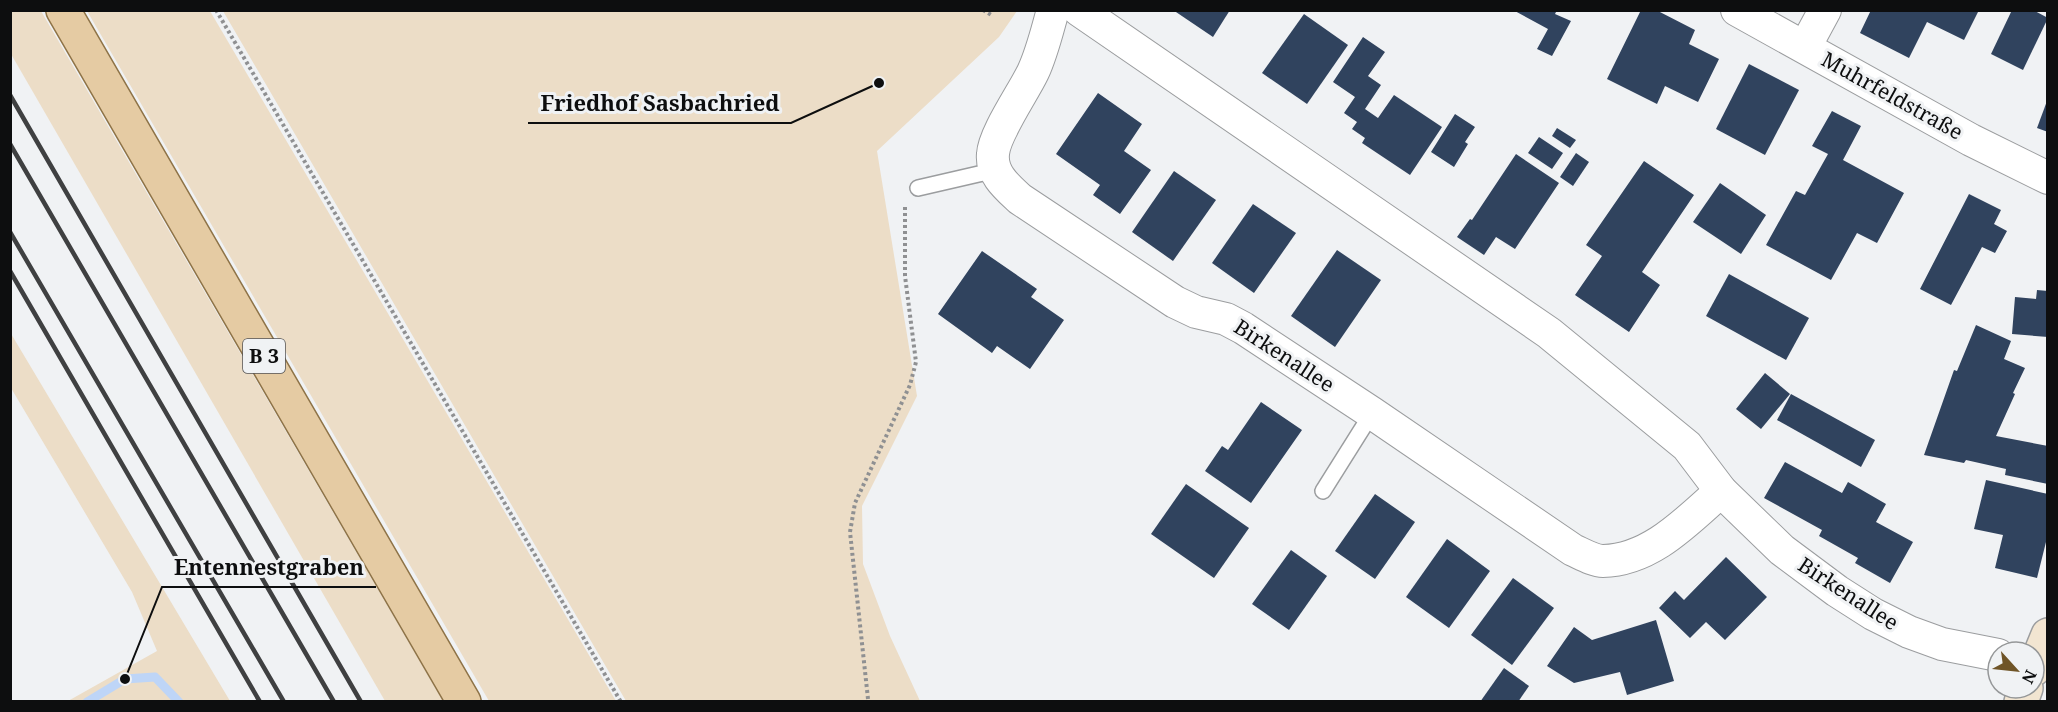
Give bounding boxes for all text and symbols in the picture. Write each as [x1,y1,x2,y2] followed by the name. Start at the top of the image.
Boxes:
[1817,45,1968,146] street label: Muhrfeldstraße
[528,83,791,123] callout: Friedhof Sasbachried
[540,87,780,117] text: Friedhof Sasbachried
[1229,312,1340,398] street label: Birkenallee
[243,339,285,373] road number: B 3
[162,547,376,587] callout: Entennestgraben
[1793,550,1904,636] street label: Birkenallee
[174,551,364,581] text: Entennestgraben
[1986,640,2046,700] north arrow
[2017,666,2042,688] text: N

